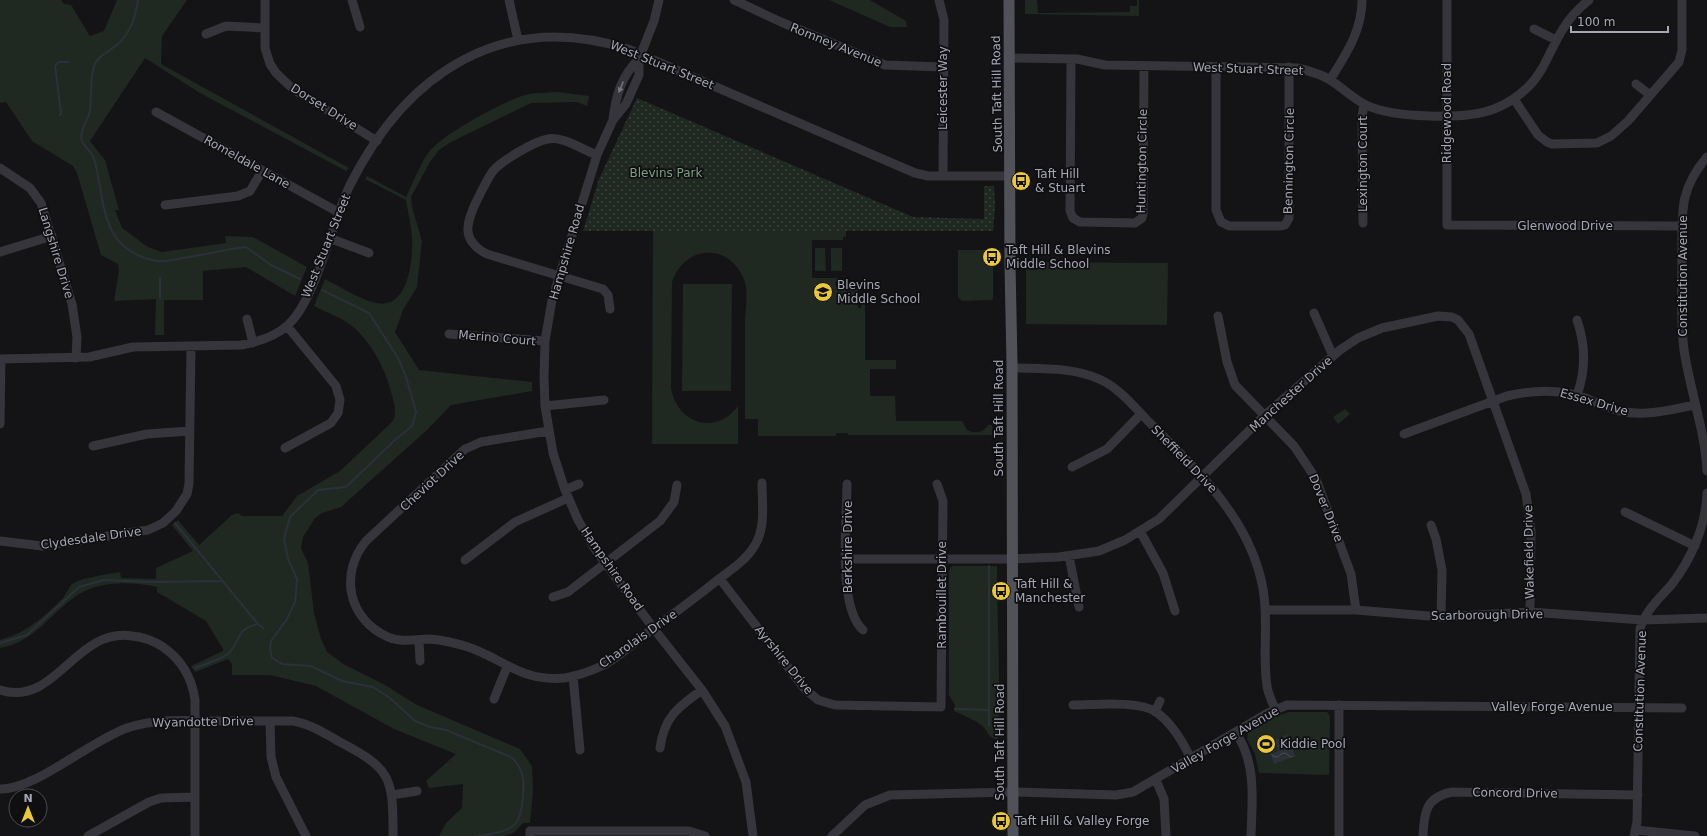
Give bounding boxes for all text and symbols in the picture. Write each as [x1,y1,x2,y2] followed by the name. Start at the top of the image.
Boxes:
[1571,8,1668,34] scale bar
[1577,15,1615,29] text: 100 m
[788,20,884,70] street label: Romney Avenue
[989,35,1005,153] street label: South Taft Hill Road
[608,38,716,92] street label: West Stuart Street
[936,46,950,130] street label: Leicester Way
[1193,60,1304,78] street label: West Stuart Street
[1440,63,1454,163] street label: Ridgewood Road
[288,81,360,133] street label: Dorset Drive
[617,82,623,94] one-way arrow
[1281,108,1297,214] street label: Bennington Circle
[1134,109,1150,213] street label: Huntington Circle
[1356,116,1370,212] street label: Lexington Court
[202,133,292,191] street label: Romeldale Lane
[630,166,703,180] park label: Blevins Park
[1034,167,1085,195] place label: Taft Hill & Stuart
[1010,170,1032,192] bus stop icon: Taft Hill & Stuart
[299,192,353,300] street label: West Stuart Street
[547,203,587,301] street label: Hampshire Road
[36,206,76,300] street label: Langshire Drive
[1676,215,1690,337] street label: Constitution Avenue
[1517,219,1613,233] street label: Glenwood Drive
[1005,243,1110,271] place label: Taft Hill & Blevins Middle School
[981,246,1003,268] bus stop icon: Taft Hill & Blevins Middle School
[837,278,920,306] place label: Blevins Middle School
[812,281,834,303] school or university icon: Blevins Middle School
[458,328,537,348] street label: Merino Court
[1247,353,1335,435] street label: Manchester Drive
[992,360,1006,476] street label: South Taft Hill Road
[1558,386,1630,418] street label: Essex Drive
[1148,422,1220,496] street label: Sheffield Drive
[397,448,467,514] street label: Cheviot Drive
[1306,472,1346,544] street label: Dover Drive
[841,501,855,593] street label: Berkshire Drive
[1521,505,1537,599] street label: Wakefield Drive
[40,524,142,552] street label: Clydesdale Drive
[578,524,646,614] street label: Hampshire Road
[935,541,949,649] street label: Rambouillet Drive
[1014,577,1085,605] place label: Taft Hill & Manchester
[990,580,1012,602] bus stop icon: Taft Hill & Manchester
[597,607,679,671] street label: Charolais Drive
[1431,607,1543,623] street label: Scarborough Drive
[752,623,816,697] street label: Ayrshire Drive
[1631,630,1649,752] street label: Constitution Avenue
[993,684,1007,800] street label: South Taft Hill Road
[1491,700,1613,714] street label: Valley Forge Avenue
[1169,704,1281,776] street label: Valley Forge Avenue
[152,714,254,730] street label: Wyandotte Drive
[1255,733,1277,755] sports icon: Kiddie Pool
[1280,737,1346,751] place label: Kiddie Pool
[1472,785,1558,801] street label: Concord Drive
[8,788,48,828] north arrow
[23,792,33,805] text: N
[990,810,1012,832] bus stop icon: Taft Hill & Valley Forge
[1014,814,1149,828] place label: Taft Hill & Valley Forge

